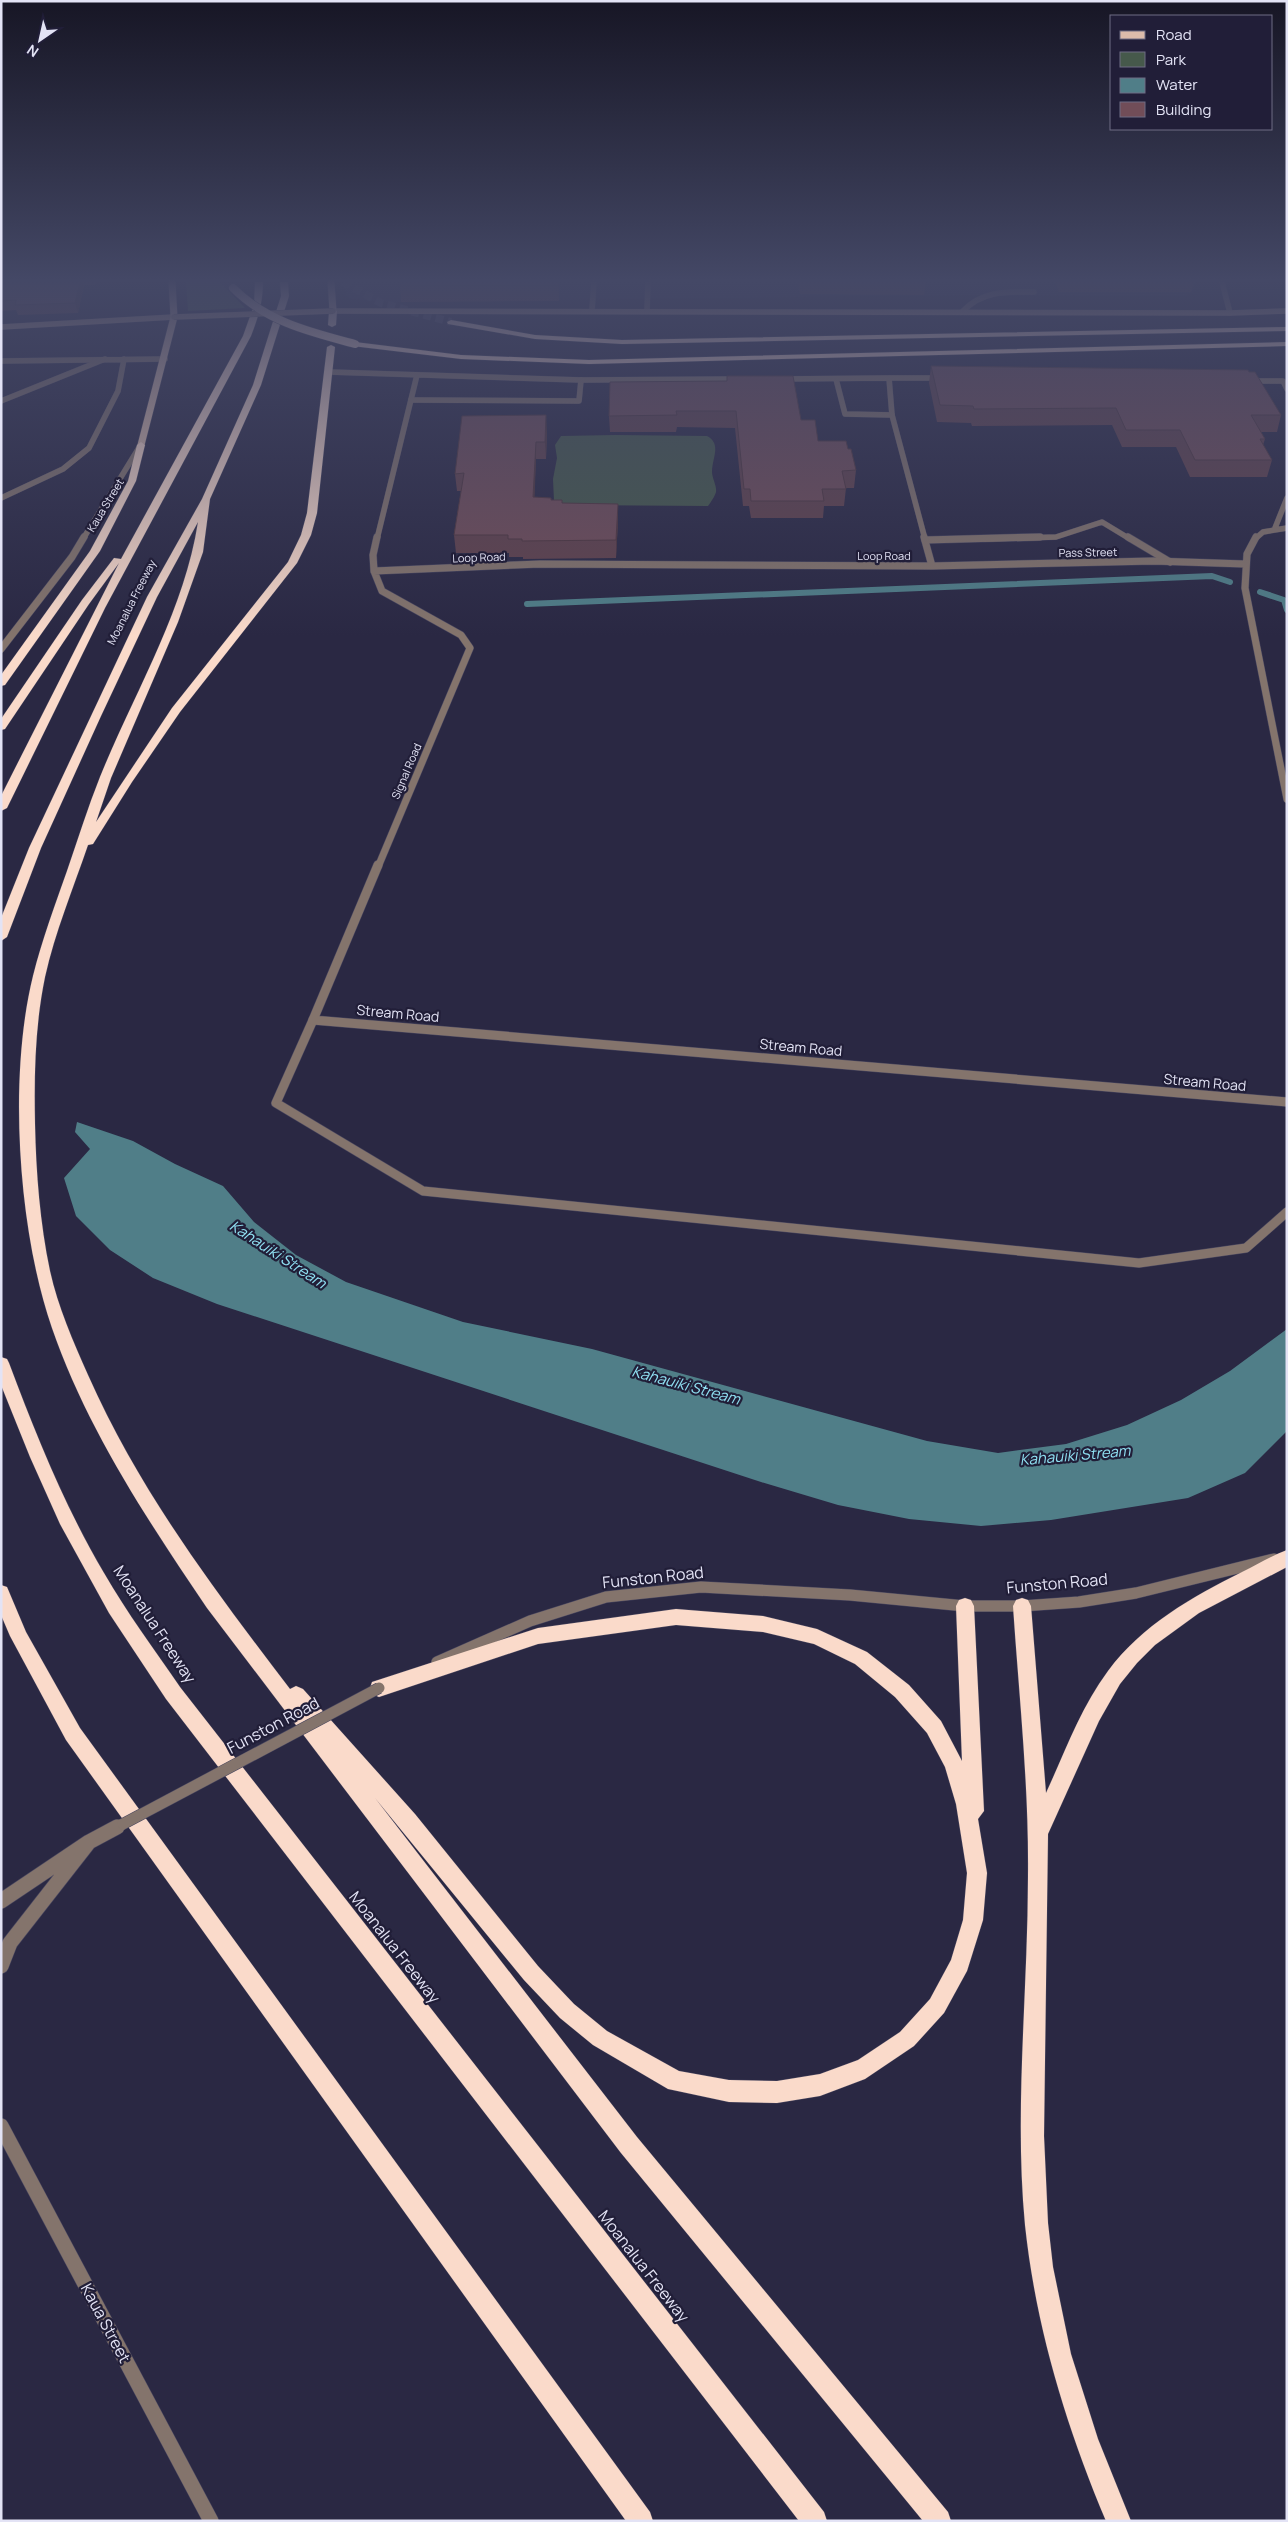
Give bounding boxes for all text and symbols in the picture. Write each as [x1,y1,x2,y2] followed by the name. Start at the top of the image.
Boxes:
[15,15,65,65] north arrow
[1110,15,1273,130] legend
[1156,24,1192,45] text: Road
[23,41,42,62] text: N
[1156,49,1186,70] text: Park
[1156,74,1198,95] text: Water
[1156,99,1211,120] text: Building
[83,476,127,534] street label: Kaua Street
[1059,544,1117,560] street label: Pass Street
[857,548,911,563] street label: Loop Road
[452,549,506,565] street label: Loop Road
[103,557,159,647] street label: Moanalua Freeway
[387,741,425,801] street label: Signal Road
[356,1000,440,1026] street label: Stream Road
[759,1034,843,1060] street label: Stream Road
[1163,1069,1247,1095] street label: Stream Road
[226,1215,331,1294] water label: Kahauiki Stream
[630,1360,744,1410] water label: Kahauiki Stream
[1019,1440,1132,1470] water label: Kahauiki Stream
[109,1561,202,1688] street label: Moanalua Freeway
[601,1561,705,1593] street label: Funston Road
[1005,1568,1109,1598] street label: Funston Road
[223,1691,323,1759] street label: Funston Road
[344,1887,446,2008] street label: Moanalua Freeway
[593,2206,695,2327] street label: Moanalua Freeway
[76,2279,136,2367] street label: Kaua Street

